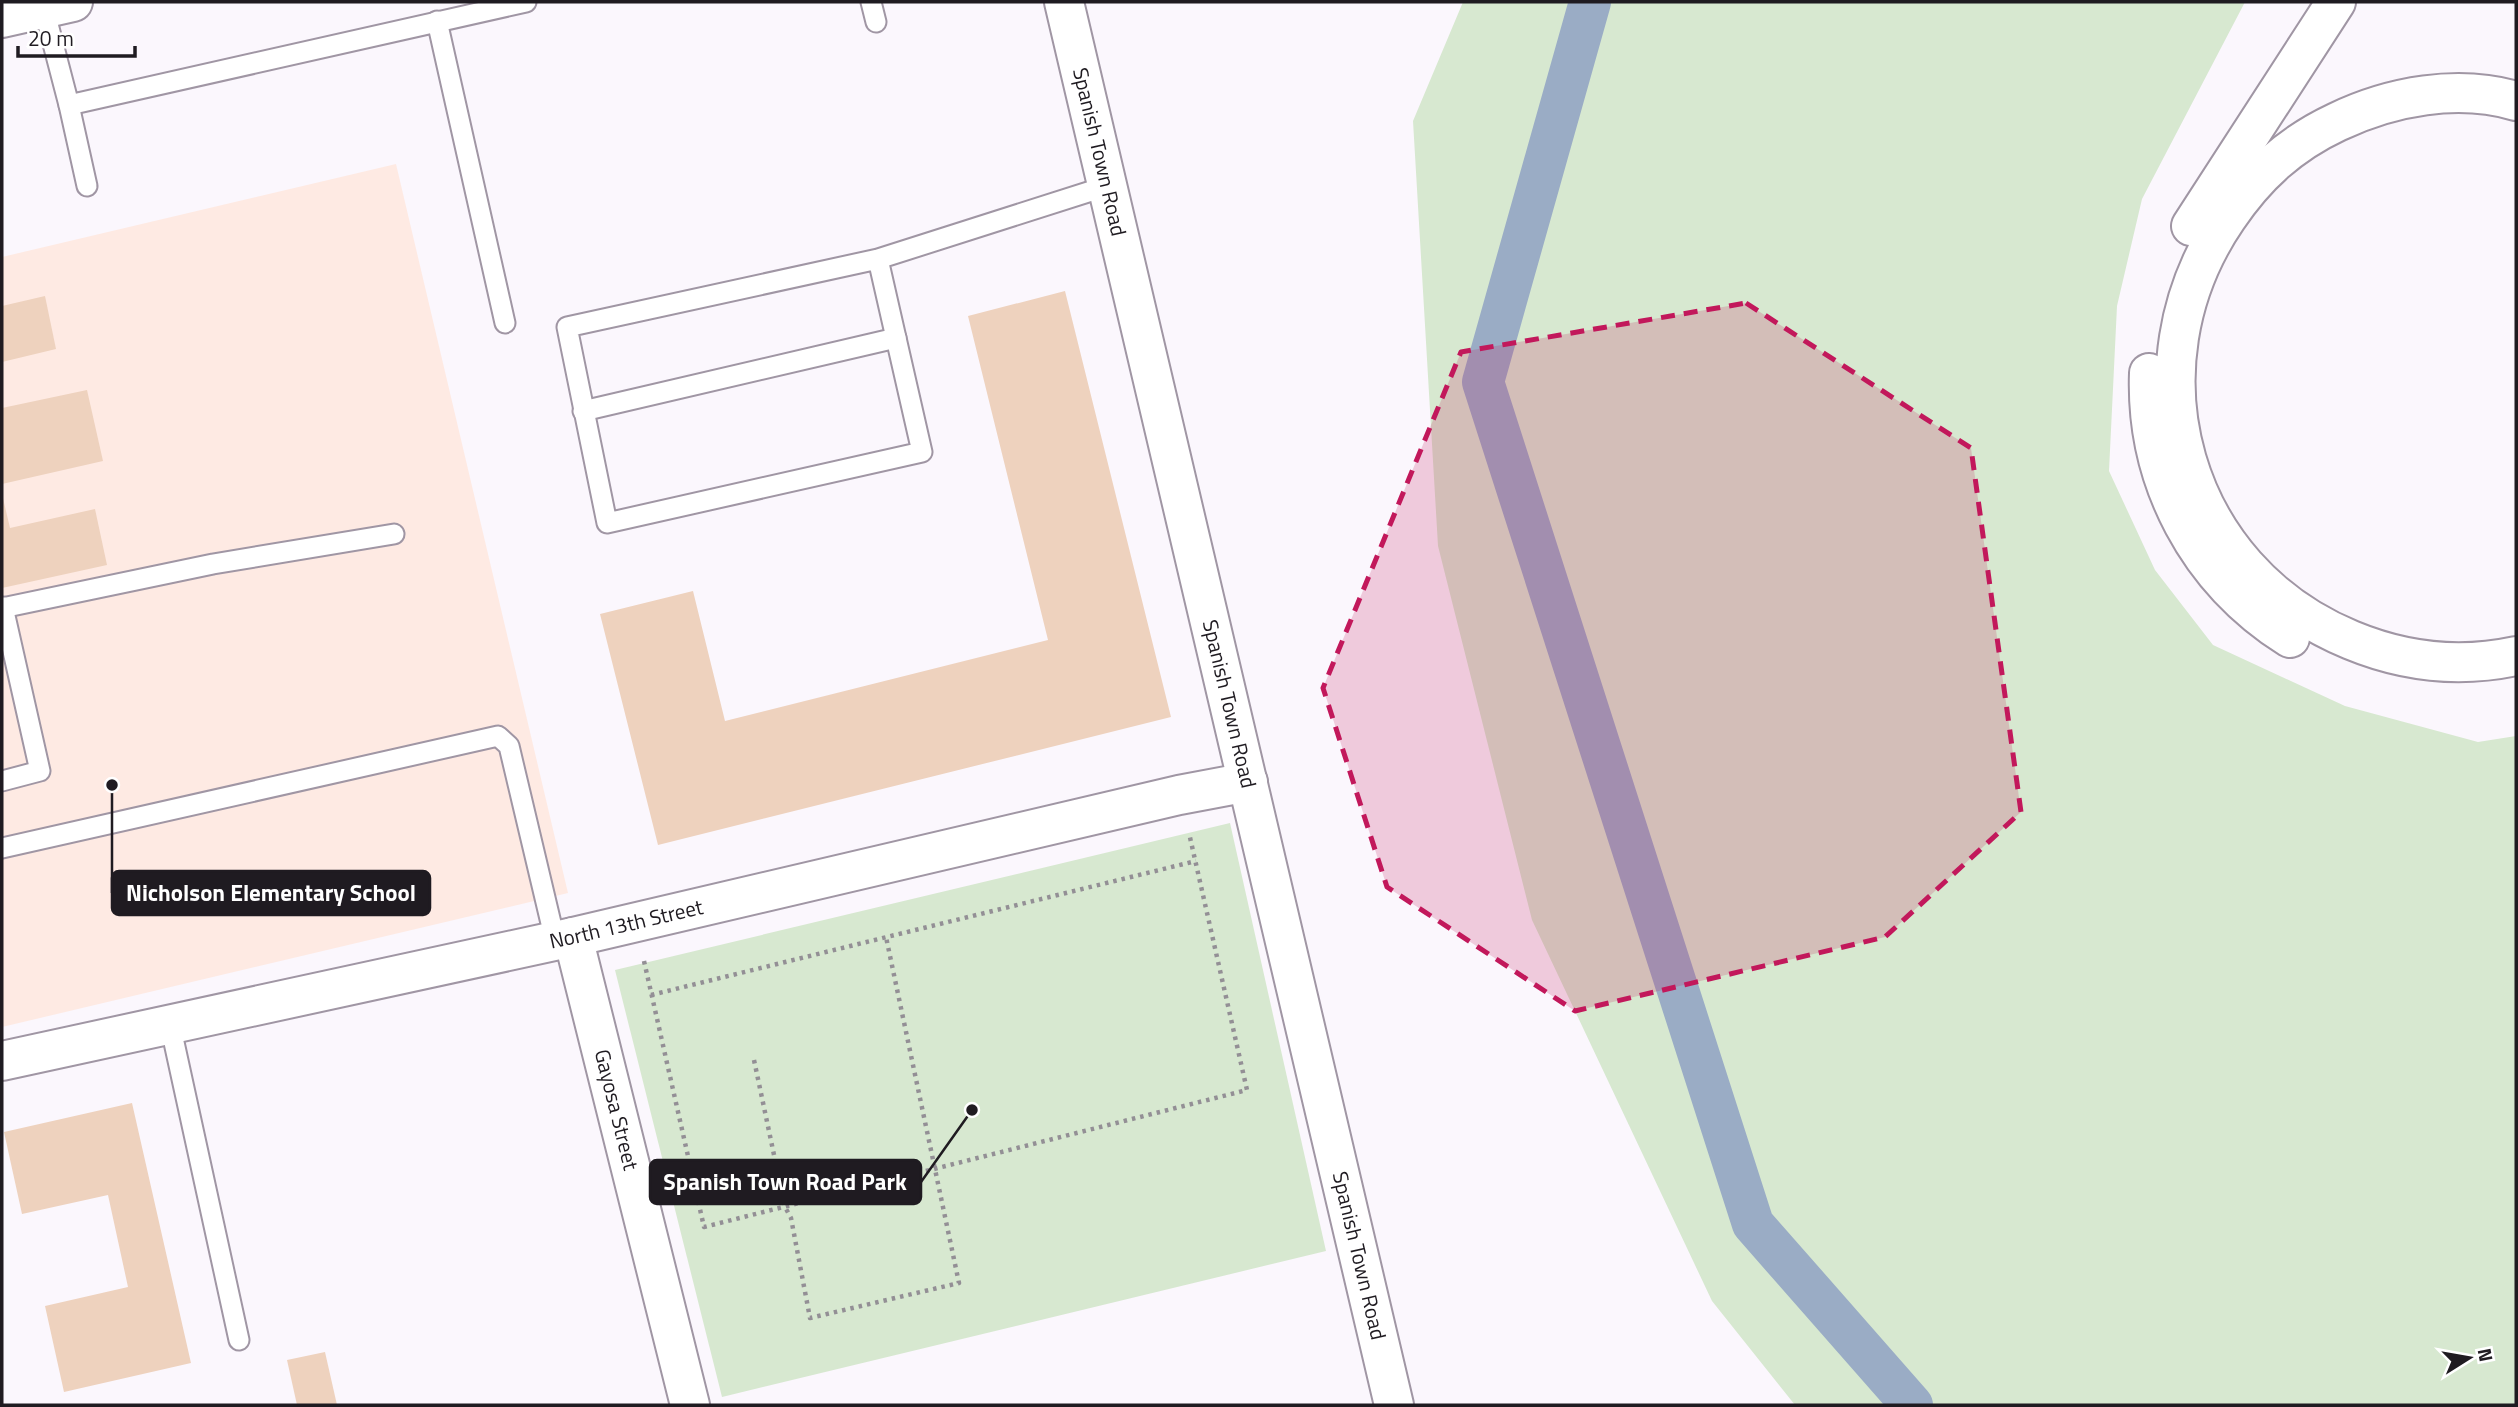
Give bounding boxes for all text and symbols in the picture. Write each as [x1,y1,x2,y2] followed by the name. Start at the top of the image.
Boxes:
[18,14,135,58] scale bar
[28,22,74,54] text: 20 m
[1065,64,1136,239] street label: Spanish Town Road
[1195,616,1265,791] street label: Spanish Town Road
[112,871,430,915] callout: Nicholson Elementary School
[126,875,416,910] text: Nicholson Elementary School
[546,890,707,957] street label: North 13th Street
[587,1046,648,1174] street label: Gayosa Street
[650,1160,921,1204] callout: Spanish Town Road Park
[663,1164,907,1199] text: Spanish Town Road Park
[1325,1168,1395,1343] street label: Spanish Town Road
[2434,1323,2504,1393] north arrow
[2471,1345,2502,1364] text: N

